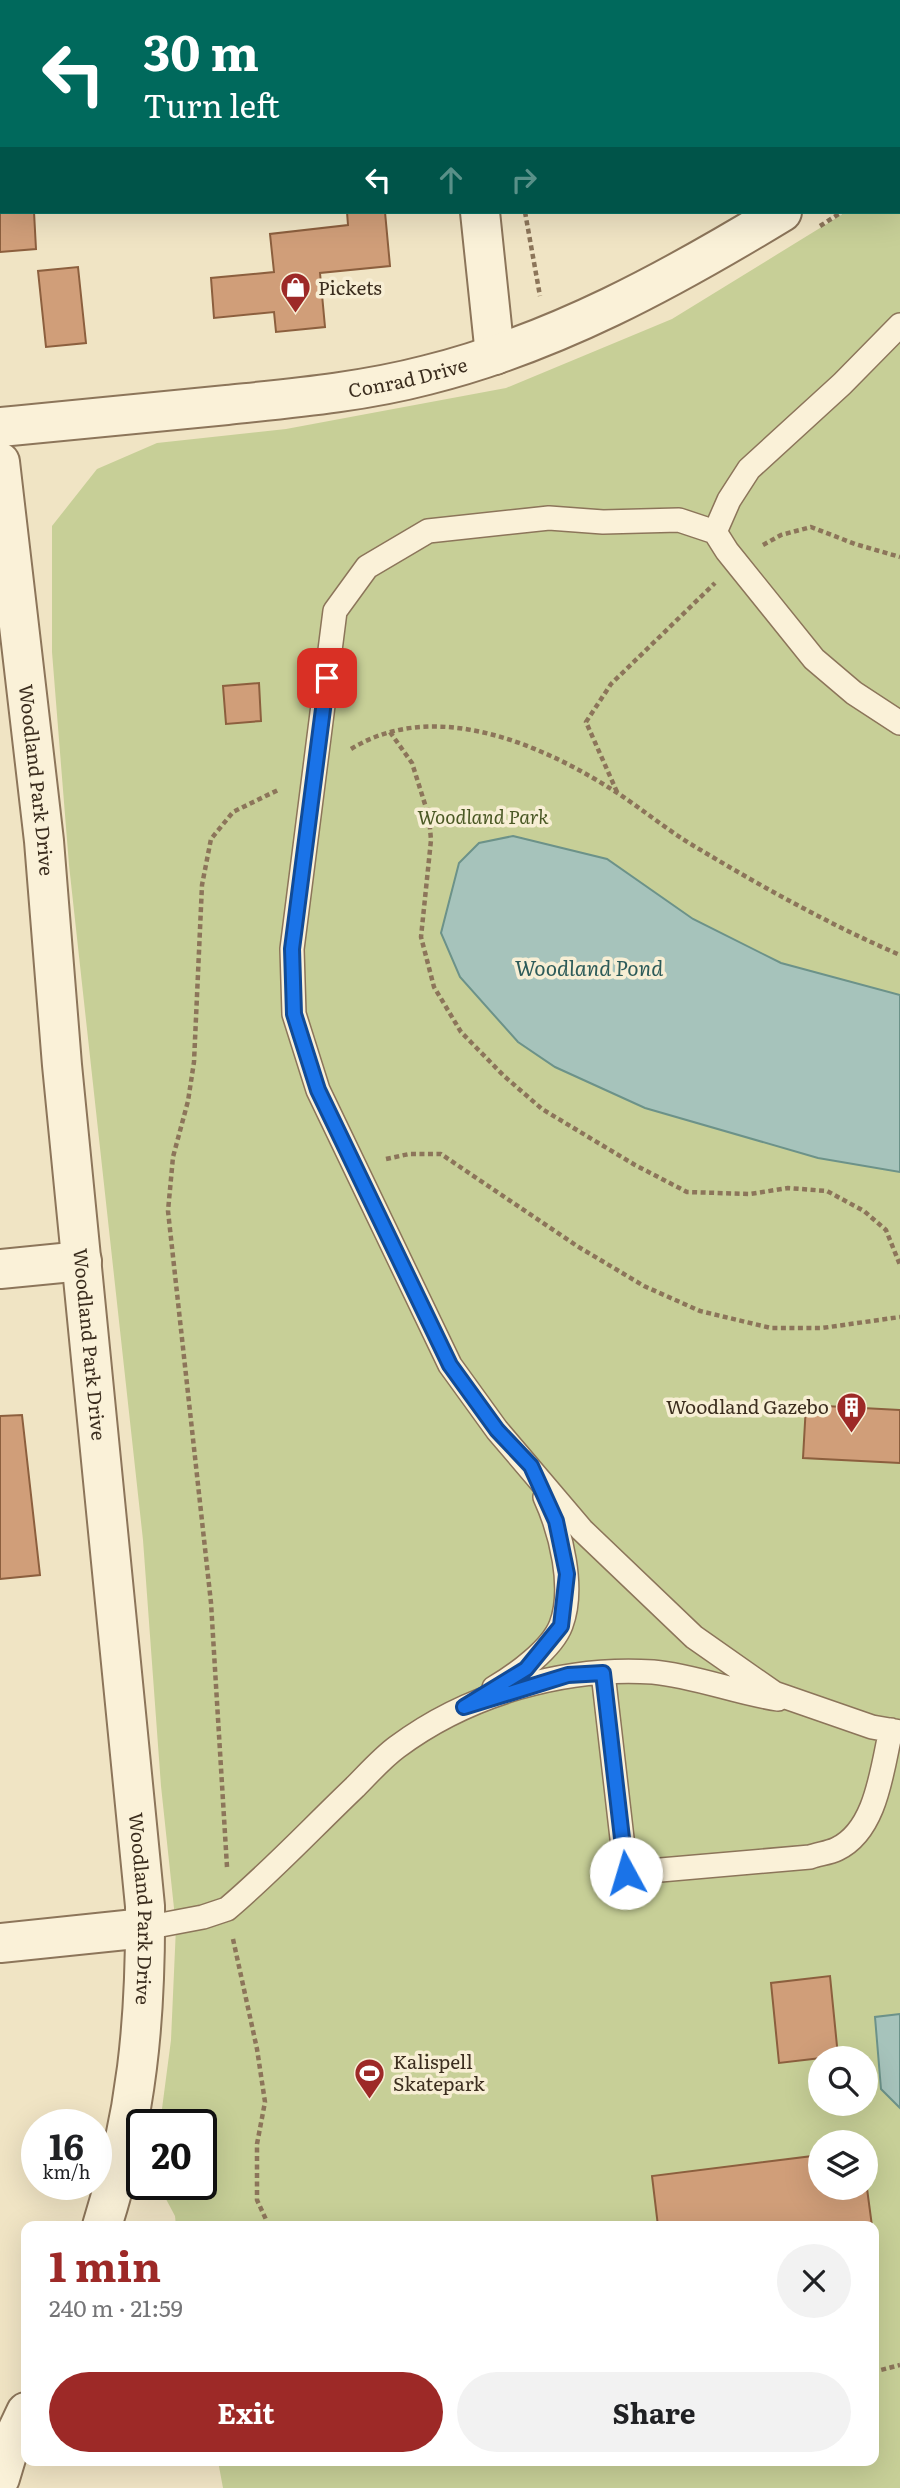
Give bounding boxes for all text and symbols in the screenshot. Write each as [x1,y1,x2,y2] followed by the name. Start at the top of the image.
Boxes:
[143,13,259,86] text: 30 m
[28,28,119,119] icon: left
[143,80,280,128] text: Turn left
[359,161,397,199] icon: left
[432,161,470,199] icon: ahead
[505,161,543,199] icon: right
[278,271,312,315] shop icon: Pickets
[318,273,382,301] place label: Pickets
[346,350,470,404] street label: Conrad Drive
[297,648,357,708] pin
[308,659,346,697] icon: arrive
[13,682,62,877] street label: Woodland Park Drive
[417,802,549,830] park label: Woodland Park
[515,951,663,982] water label: Woodland Pond
[67,1247,114,1442] street label: Woodland Park Drive
[835,1390,869,1434] building icon: Woodland Gazebo
[666,1392,829,1420] place label: Woodland Gazebo
[123,1811,160,2006] street label: Woodland Park Drive
[589,1836,663,1910] position arrow
[808,2046,878,2200] map controls
[808,2046,878,2116] button: search
[393,2047,485,2097] place label: Kalispell Skatepark
[353,2056,387,2100] sports icon: Kalispell Skatepark
[126,2109,217,2200] speed limit sign: 20
[49,2119,84,2171] text: 16
[808,2130,878,2200] button: layers
[43,2158,90,2185] text: km/h
[49,2233,161,2295] text: 1 min
[777,2244,851,2318] button: close
[49,2290,183,2324] text: 240 m · 21:59
[49,2372,443,2452] button: Exit
[457,2372,851,2452] button: Share

